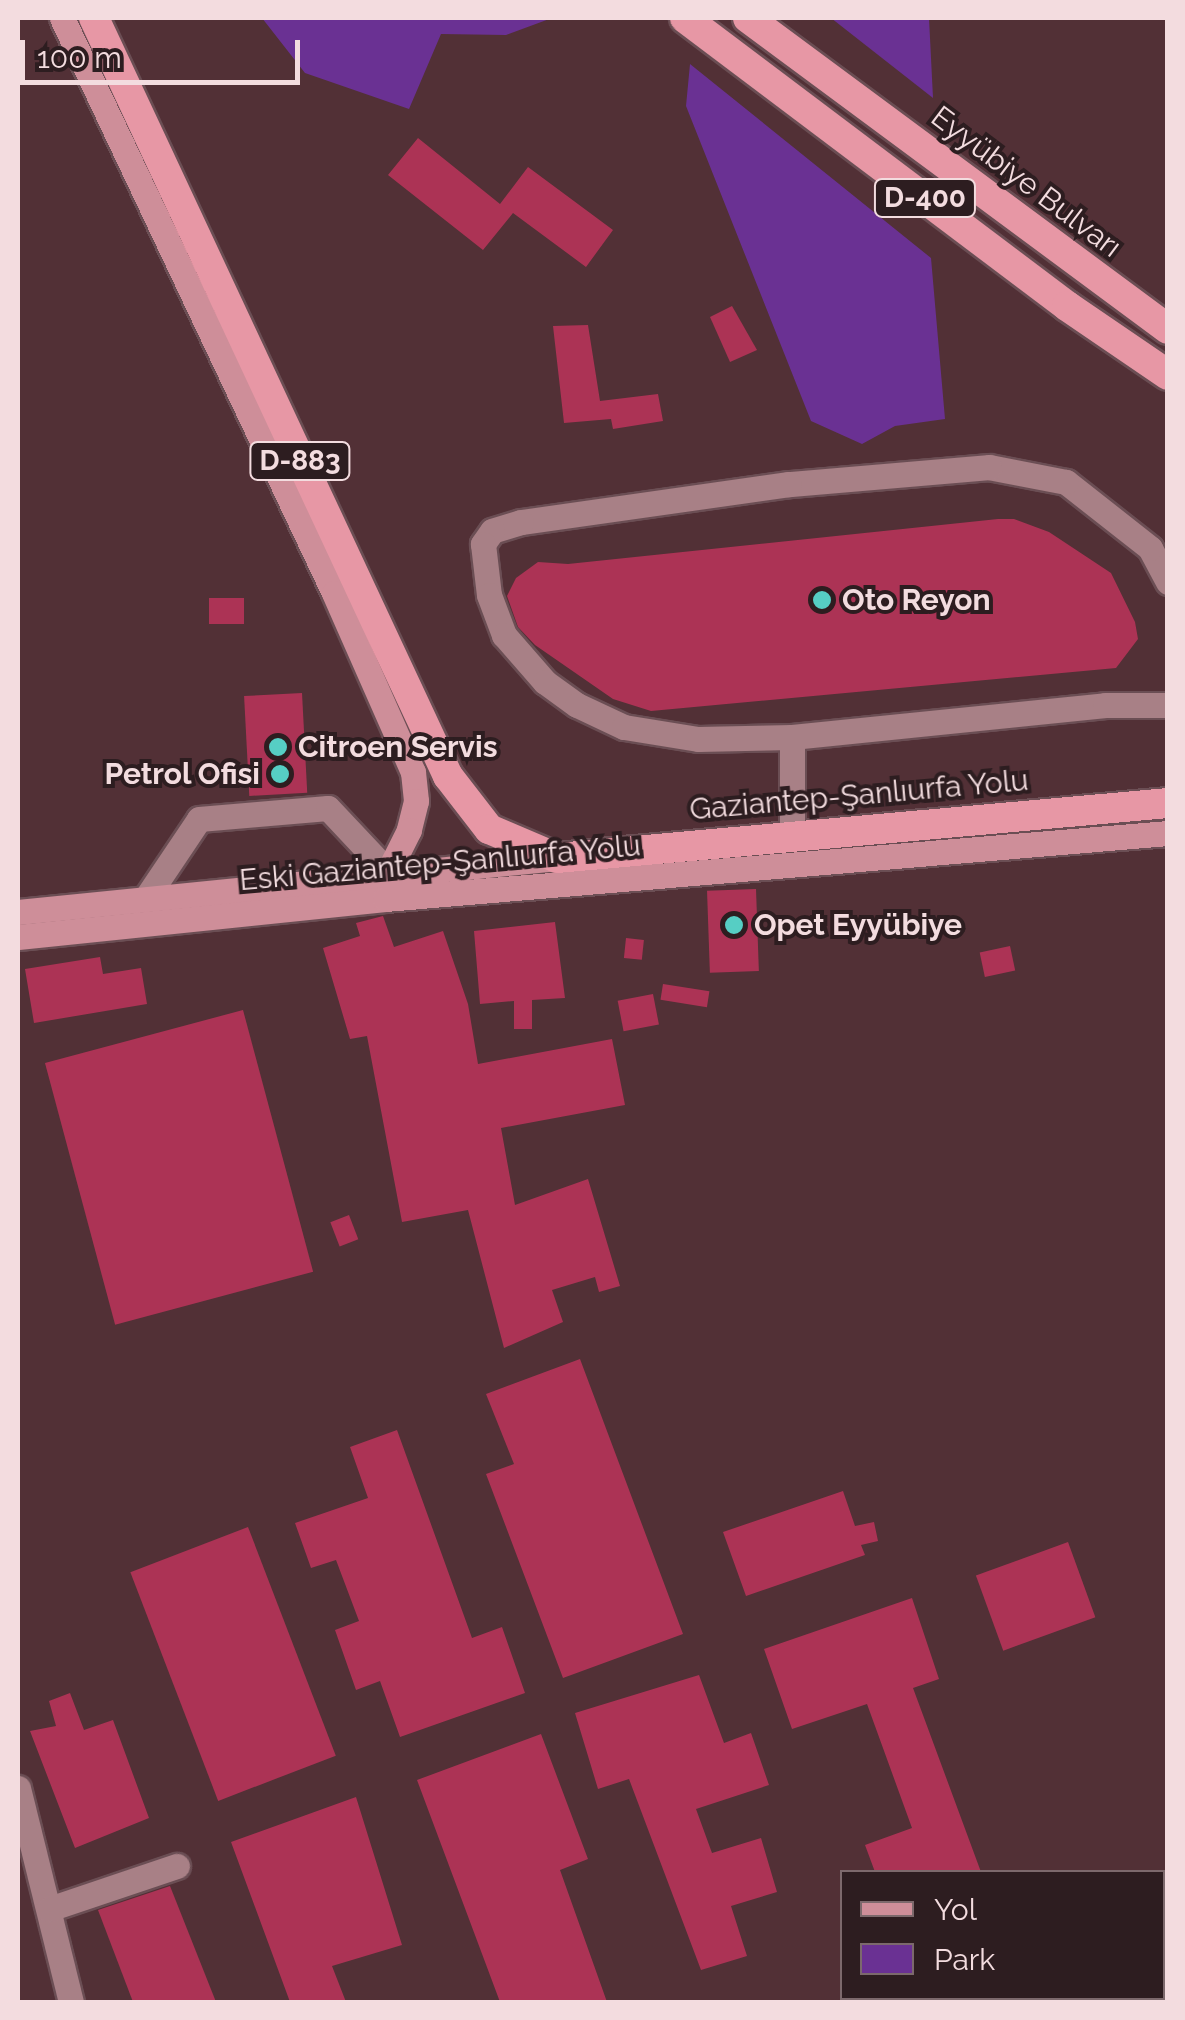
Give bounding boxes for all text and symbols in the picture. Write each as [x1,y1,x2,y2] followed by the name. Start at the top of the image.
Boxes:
[25,20,305,82] scale bar
[37,40,122,75] text: 100 m
[924,99,1128,265] street label: Eyyübiye Bulvarı
[872,175,978,221] road number: D-400
[248,438,352,484] road number: D-883
[842,582,991,618] place label: Oto Reyon
[811,589,833,611] marker: Oto Reyon
[298,729,498,765] place label: Citroen Servis
[267,736,289,758] marker: Citroen Servis
[104,756,260,792] place label: Petrol Ofisi
[688,762,1030,828] street label: Gaziantep-Şanlıurfa Yolu
[269,763,291,785] marker: Petrol Ofisi
[237,827,643,899] street label: Eski Gaziantep-Şanlıurfa Yolu
[754,907,962,943] place label: Opet Eyyübiye
[723,914,745,936] marker: Opet Eyyübiye
[840,1870,1165,2000] legend
[934,1892,977,1927] text: Yol
[934,1942,995,1977] text: Park

